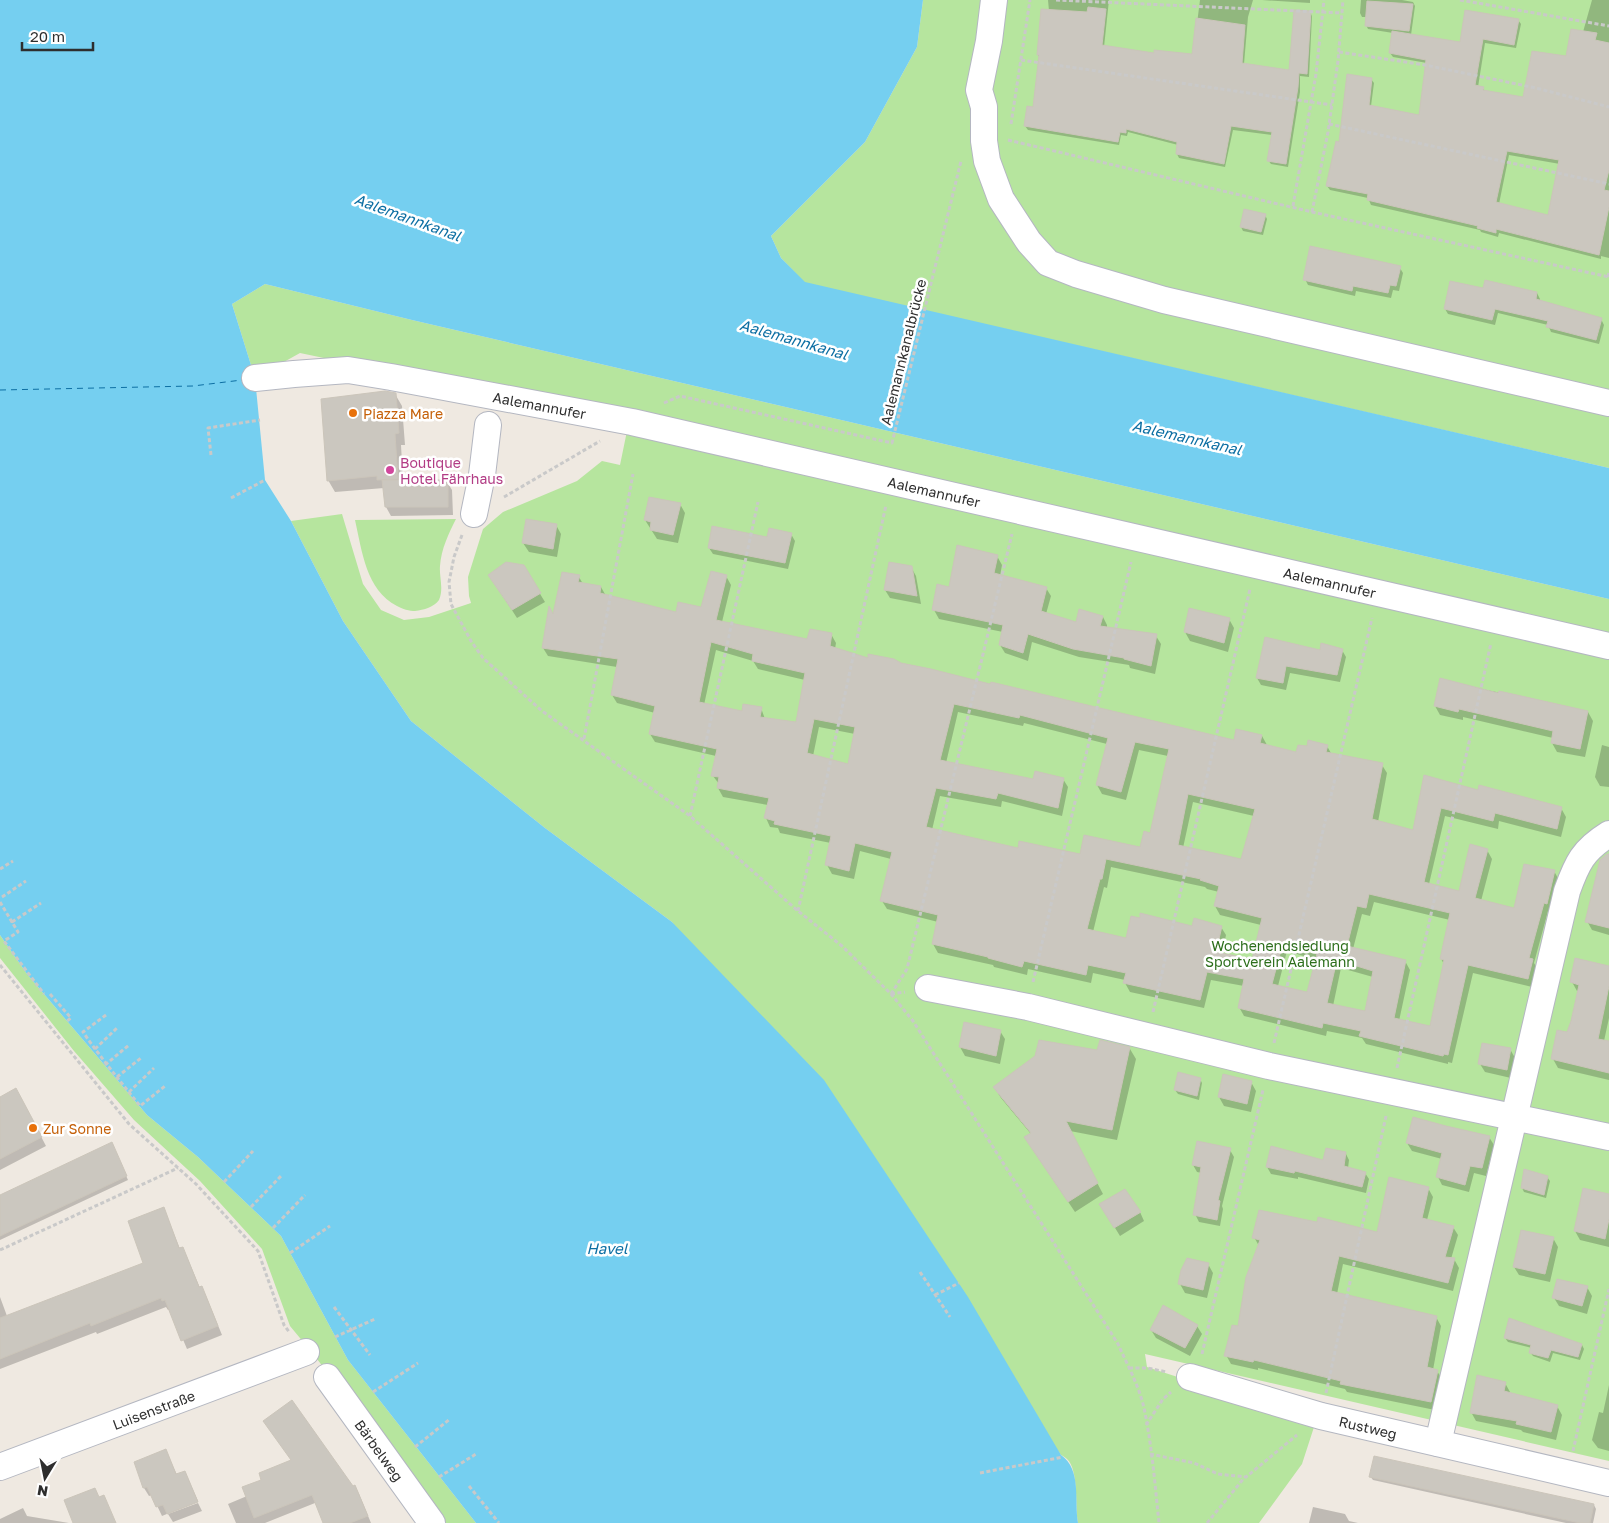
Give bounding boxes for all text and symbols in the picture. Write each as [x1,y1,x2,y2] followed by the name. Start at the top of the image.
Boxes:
[22,20,94,52] scale bar
[30,27,65,45] text: 20 m
[353,189,465,245] water label: Aalemannkanal
[877,277,929,427] street label: Aalemannkanalbrücke
[738,315,851,363] water label: Aalemannkanal
[492,388,588,422] street label: Aalemannufer
[363,405,443,422] place label: Piazza Mare
[347,407,359,419] marker: Piazza Mare
[1131,416,1244,459] water label: Aalemannkanal
[400,454,503,487] place label: Boutique Hotel Fährhaus
[384,464,396,476] marker: Boutique Hotel Fährhaus
[886,472,983,510] street label: Aalemannufer
[1282,563,1378,601] street label: Aalemannufer
[1205,937,1355,970] park label: Wochenendsiedlung Sportverein Aalemann
[43,1120,111,1137] place label: Zur Sonne
[27,1122,39,1134] marker: Zur Sonne
[586,1239,629,1257] water label: Havel
[110,1386,197,1433] street label: Luisenstraße
[1337,1412,1399,1442] street label: Rustweg
[352,1416,407,1484] street label: Bärbelweg
[20,1453,70,1503] north arrow
[36,1482,49,1501] text: N

